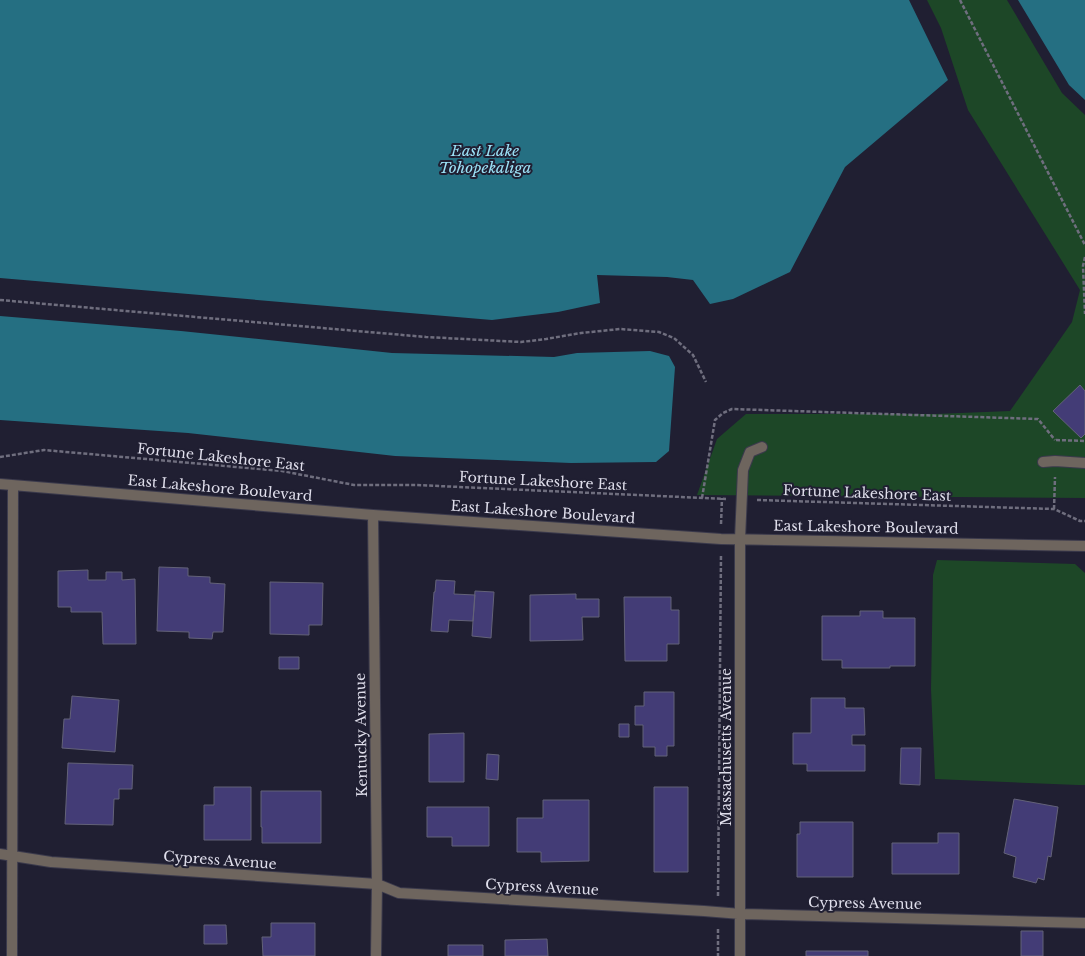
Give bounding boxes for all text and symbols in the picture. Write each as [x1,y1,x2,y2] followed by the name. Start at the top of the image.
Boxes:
[439,141,531,177] water label: East Lake Tohopekaliga
[136,439,306,475] street label: Fortune Lakeshore East
[458,468,628,494] street label: Fortune Lakeshore East
[127,471,314,505] street label: East Lakeshore Boulevard
[783,481,952,505] street label: Fortune Lakeshore East
[450,497,637,527] street label: East Lakeshore Boulevard
[773,516,959,538] street label: East Lakeshore Boulevard
[717,668,735,826] street label: Massachusetts Avenue
[351,673,371,797] street label: Kentucky Avenue
[163,847,277,873] street label: Cypress Avenue
[485,875,599,899] street label: Cypress Avenue
[808,893,922,913] street label: Cypress Avenue

